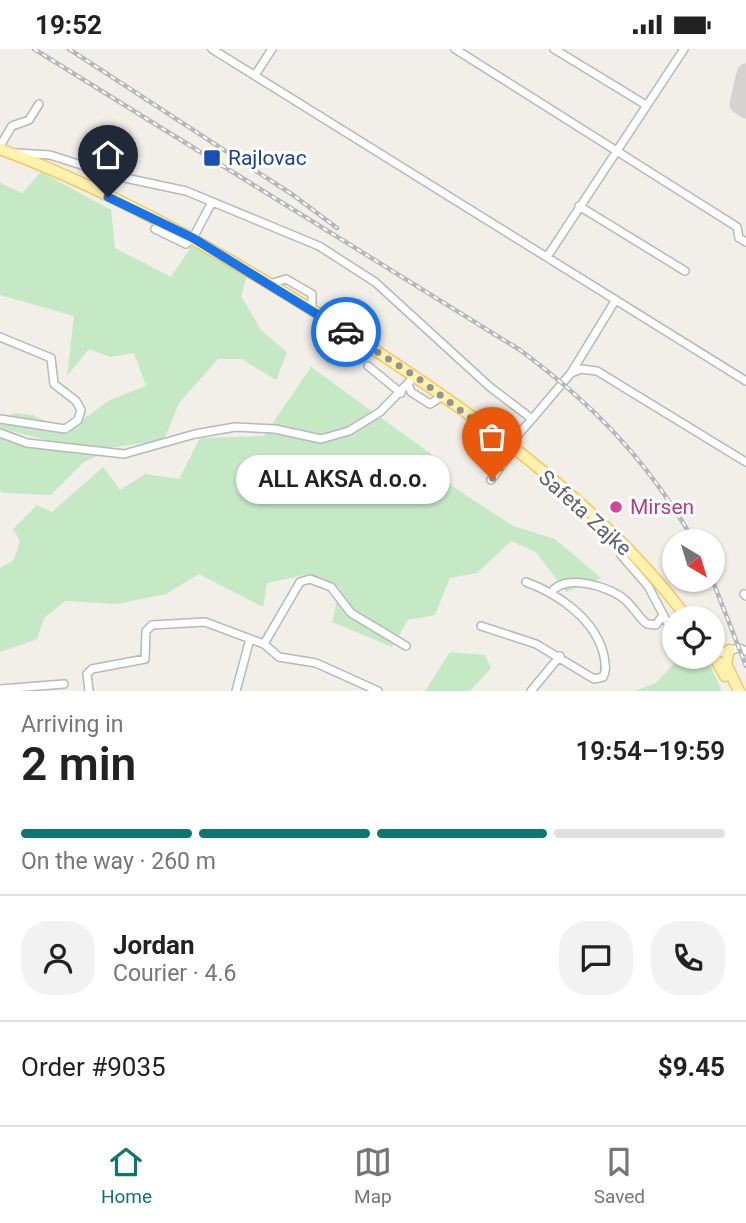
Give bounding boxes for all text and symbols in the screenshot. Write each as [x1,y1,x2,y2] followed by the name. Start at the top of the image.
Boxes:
[35,10,102,40] text: 19:52
[78,125,138,197] pin
[89,136,127,174] icon: home
[228,146,307,170] place label: Rajlovac
[202,148,222,168] marker: Rajlovac
[311,297,381,367] courier
[327,313,365,351] icon: car
[462,407,522,479] pin
[473,418,511,456] icon: bag
[237,455,450,503] callout: ALL AKSA d.o.o.
[534,465,636,561] street label: Safeta Zajke
[258,466,428,493] text: ALL AKSA d.o.o.
[630,495,694,519] place label: Mirsen
[608,499,624,515] marker: Mirsen
[662,529,724,591] north arrow
[662,529,725,669] map controls
[662,606,725,669] button: locate
[21,711,124,738] text: Arriving in
[575,736,725,766] text: 19:54–19:59
[21,737,136,791] text: 2 min
[21,848,216,875] text: On the way · 260 m
[21,921,95,995] button: person
[559,921,633,995] button: chat
[651,921,725,995] button: phone
[113,930,195,960] text: Jordan
[113,960,236,987] text: Courier · 4.6
[21,1052,166,1082] text: Order #9035
[658,1052,725,1082] text: $9.45
[101,1143,152,1208] tab: Home
[354,1143,392,1208] tab: Map
[594,1143,645,1208] tab: Saved

